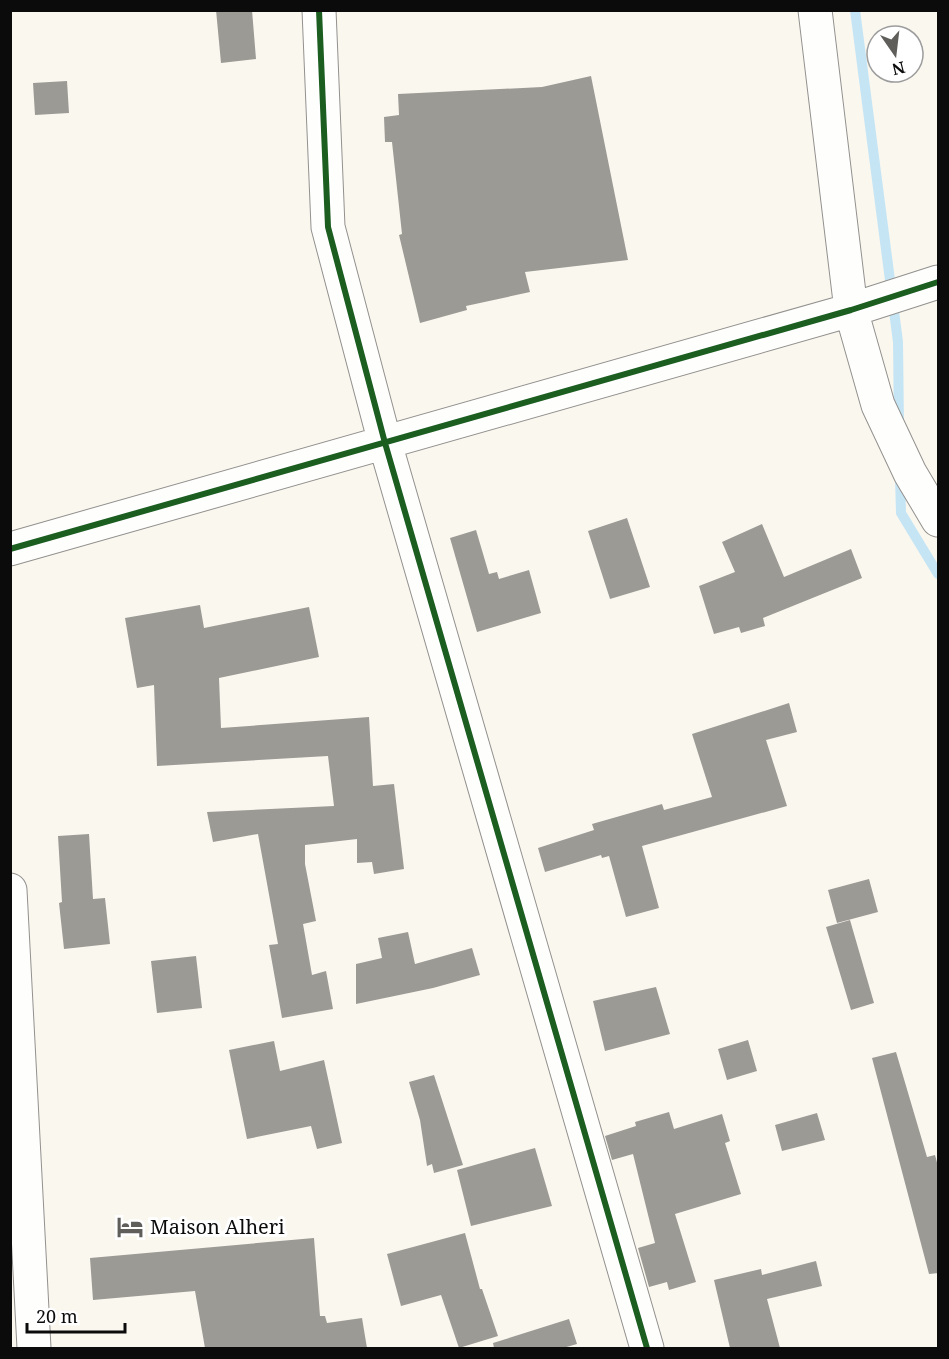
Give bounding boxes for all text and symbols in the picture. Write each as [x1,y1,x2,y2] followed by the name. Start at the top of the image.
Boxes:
[865,24,925,84] north arrow
[889,56,907,81] text: N
[115,1212,145,1242] hotel icon: Maison Alheri
[150,1213,285,1240] place label: Maison Alheri
[27,1296,124,1334] scale bar
[36,1304,78,1328] text: 20 m

